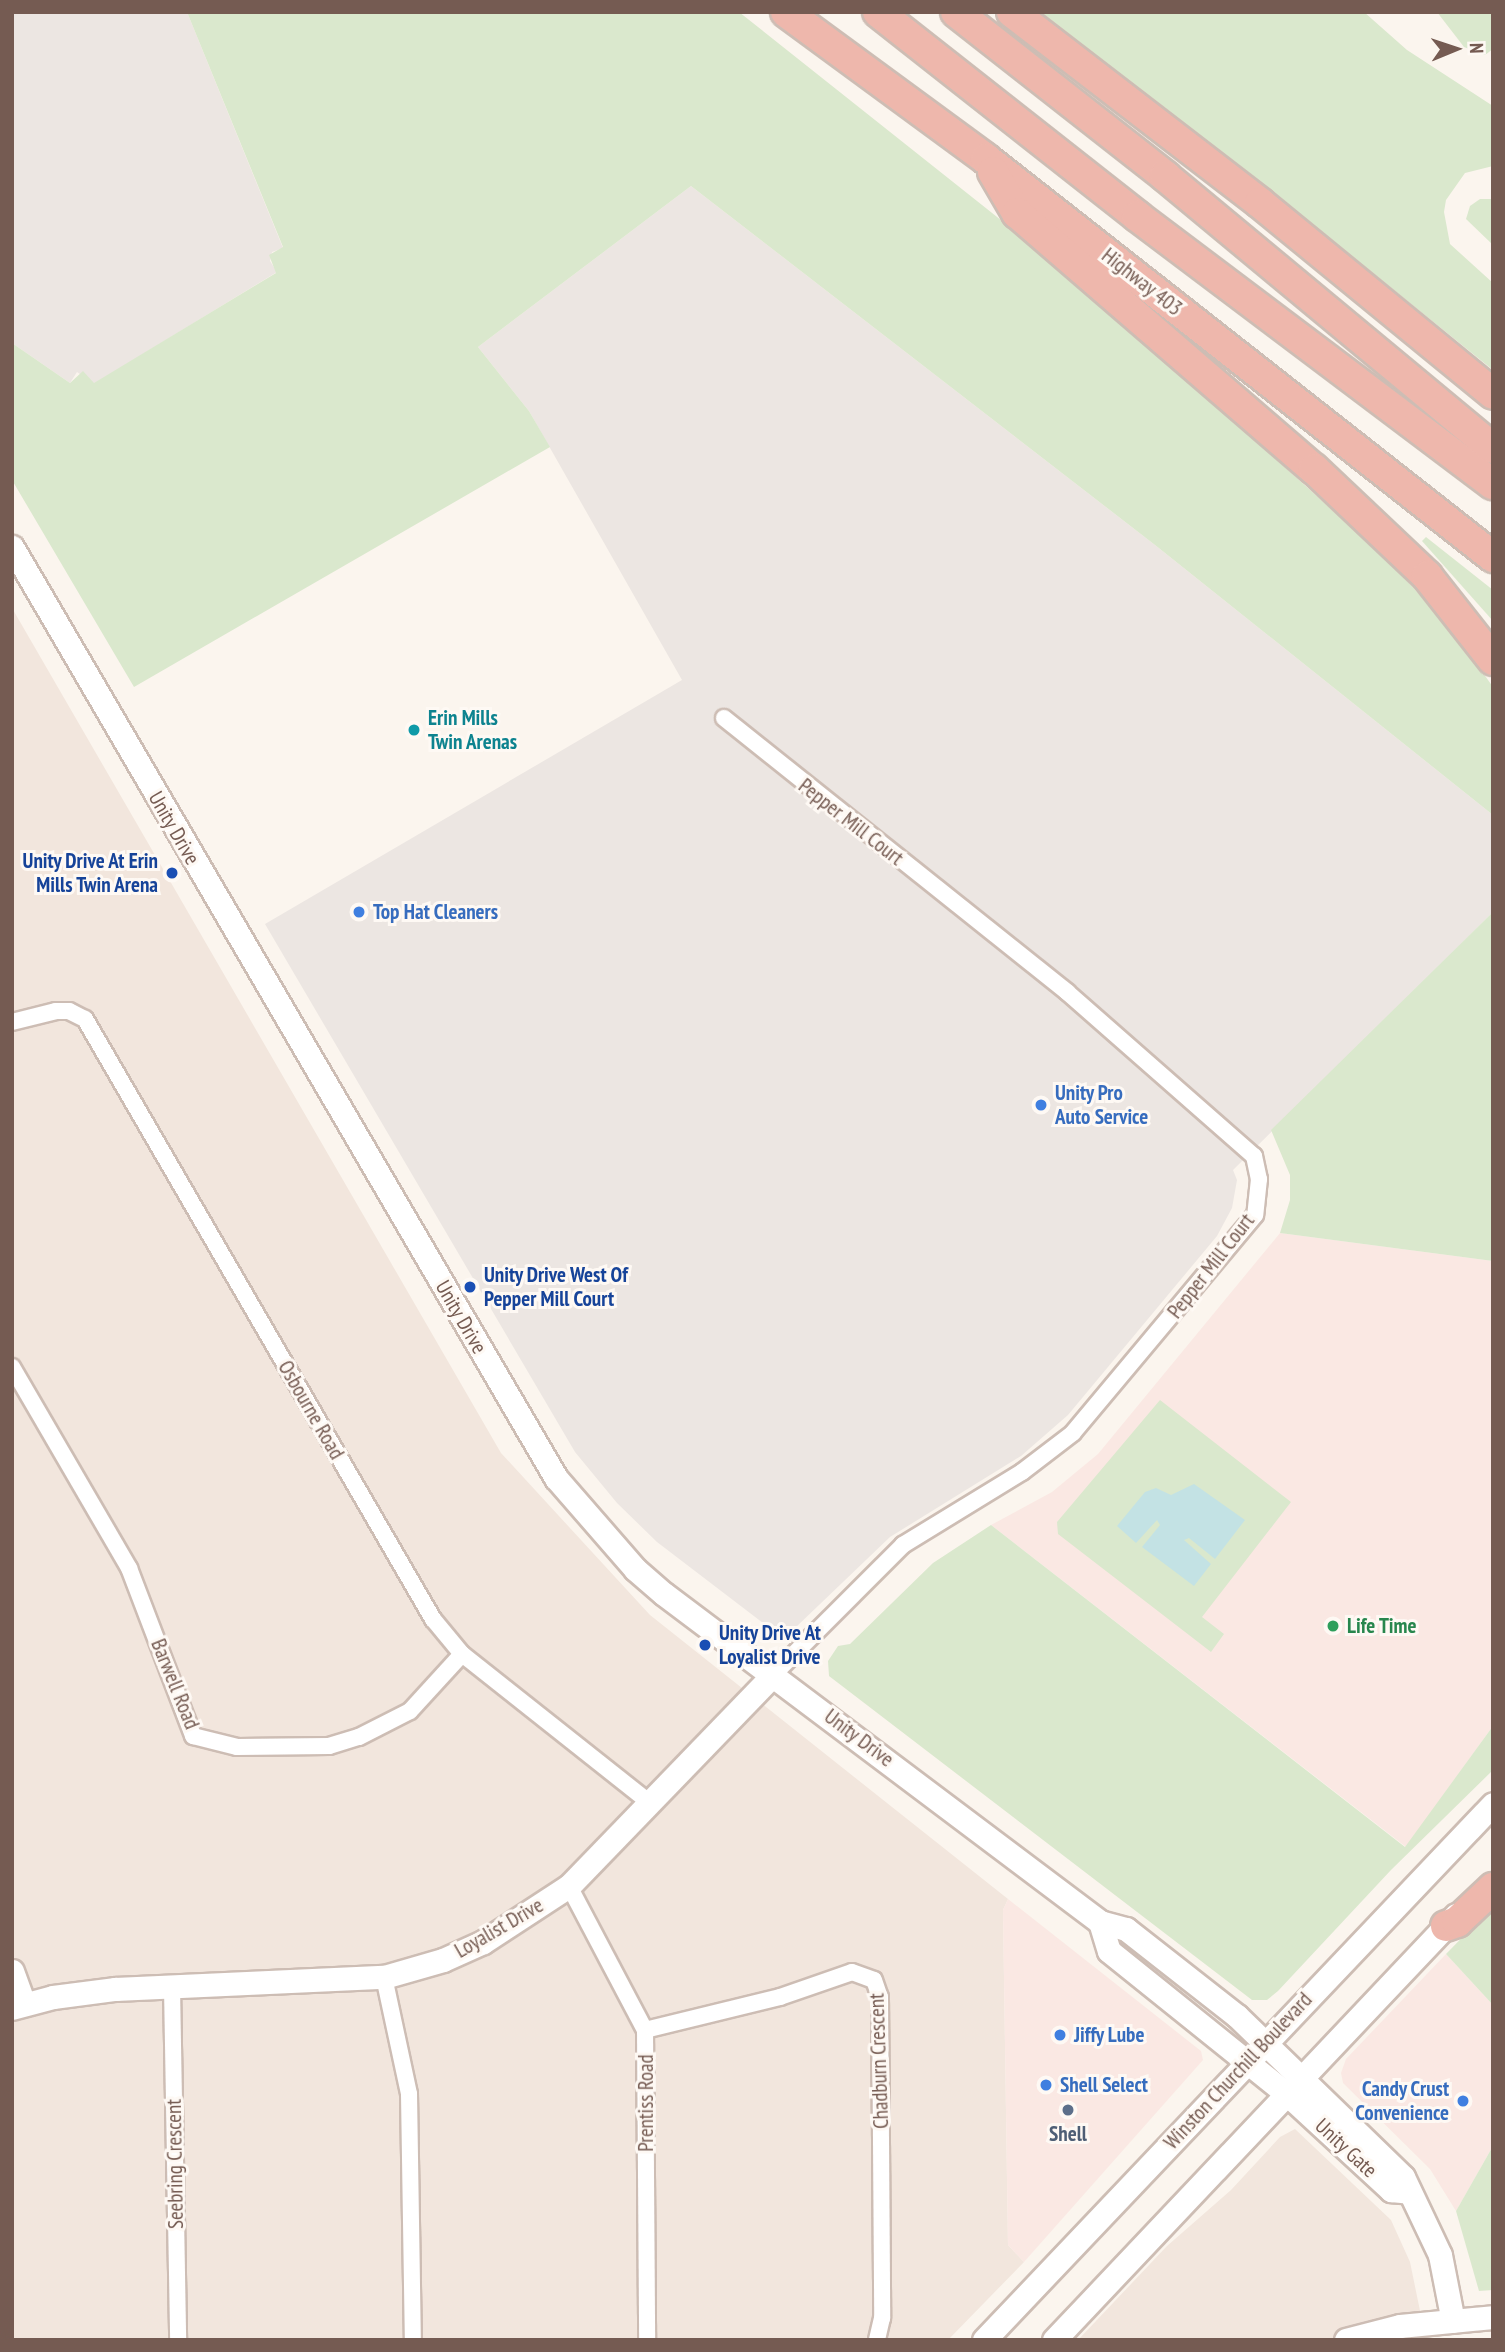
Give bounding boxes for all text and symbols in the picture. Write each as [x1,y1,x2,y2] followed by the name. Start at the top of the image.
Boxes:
[1421,14,1491,84] north arrow
[1465,43,1489,54] text: N
[1097,243,1187,321] street label: Highway 403
[428,705,518,755] place label: Erin Mills Twin Arenas
[406,722,422,738] marker: Erin Mills Twin Arenas
[794,773,908,871] street label: Pepper Mill Court
[143,787,205,869] street label: Unity Drive
[21,848,158,898] place label: Unity Drive At Erin Mills Twin Arena
[164,865,180,881] marker: Unity Drive At Erin Mills Twin Arena
[373,899,498,925] place label: Top Hat Cleaners
[351,904,367,920] marker: Top Hat Cleaners
[1055,1080,1148,1130] place label: Unity Pro Auto Service
[1033,1097,1049,1113] marker: Unity Pro Auto Service
[1162,1209,1260,1323] street label: Pepper Mill Court
[484,1262,629,1312] place label: Unity Drive West Of Pepper Mill Court
[430,1276,492,1358] street label: Unity Drive
[462,1279,478,1295] marker: Unity Drive West Of Pepper Mill Court
[273,1356,349,1464] street label: Osbourne Road
[1347,1613,1417,1639] place label: Life Time
[1325,1618,1341,1634] marker: Life Time
[719,1620,822,1670] place label: Unity Drive At Loyalist Drive
[146,1635,204,1733] street label: Barwell Road
[697,1637,713,1653] marker: Unity Drive At Loyalist Drive
[819,1704,899,1772] street label: Unity Drive
[450,1893,548,1963] street label: Loyalist Drive
[1159,1987,1317,2155] street label: Winston Churchill Boulevard
[864,1993,894,2129] street label: Chadburn Crescent
[1074,2022,1145,2048] place label: Jiffy Lube
[1052,2027,1068,2043] marker: Jiffy Lube
[633,2054,659,2152] street label: Prentiss Road
[1060,2072,1148,2098] place label: Shell Select
[1355,2076,1449,2126] place label: Candy Crust Convenience
[1038,2077,1054,2093] marker: Shell Select
[1455,2093,1471,2109] marker: Candy Crust Convenience
[161,2099,189,2229] street label: Seebring Crescent
[1060,2102,1076,2118] marker: Shell
[1310,2113,1382,2183] street label: Unity Gate
[1049,2121,1087,2147] place label: Shell

